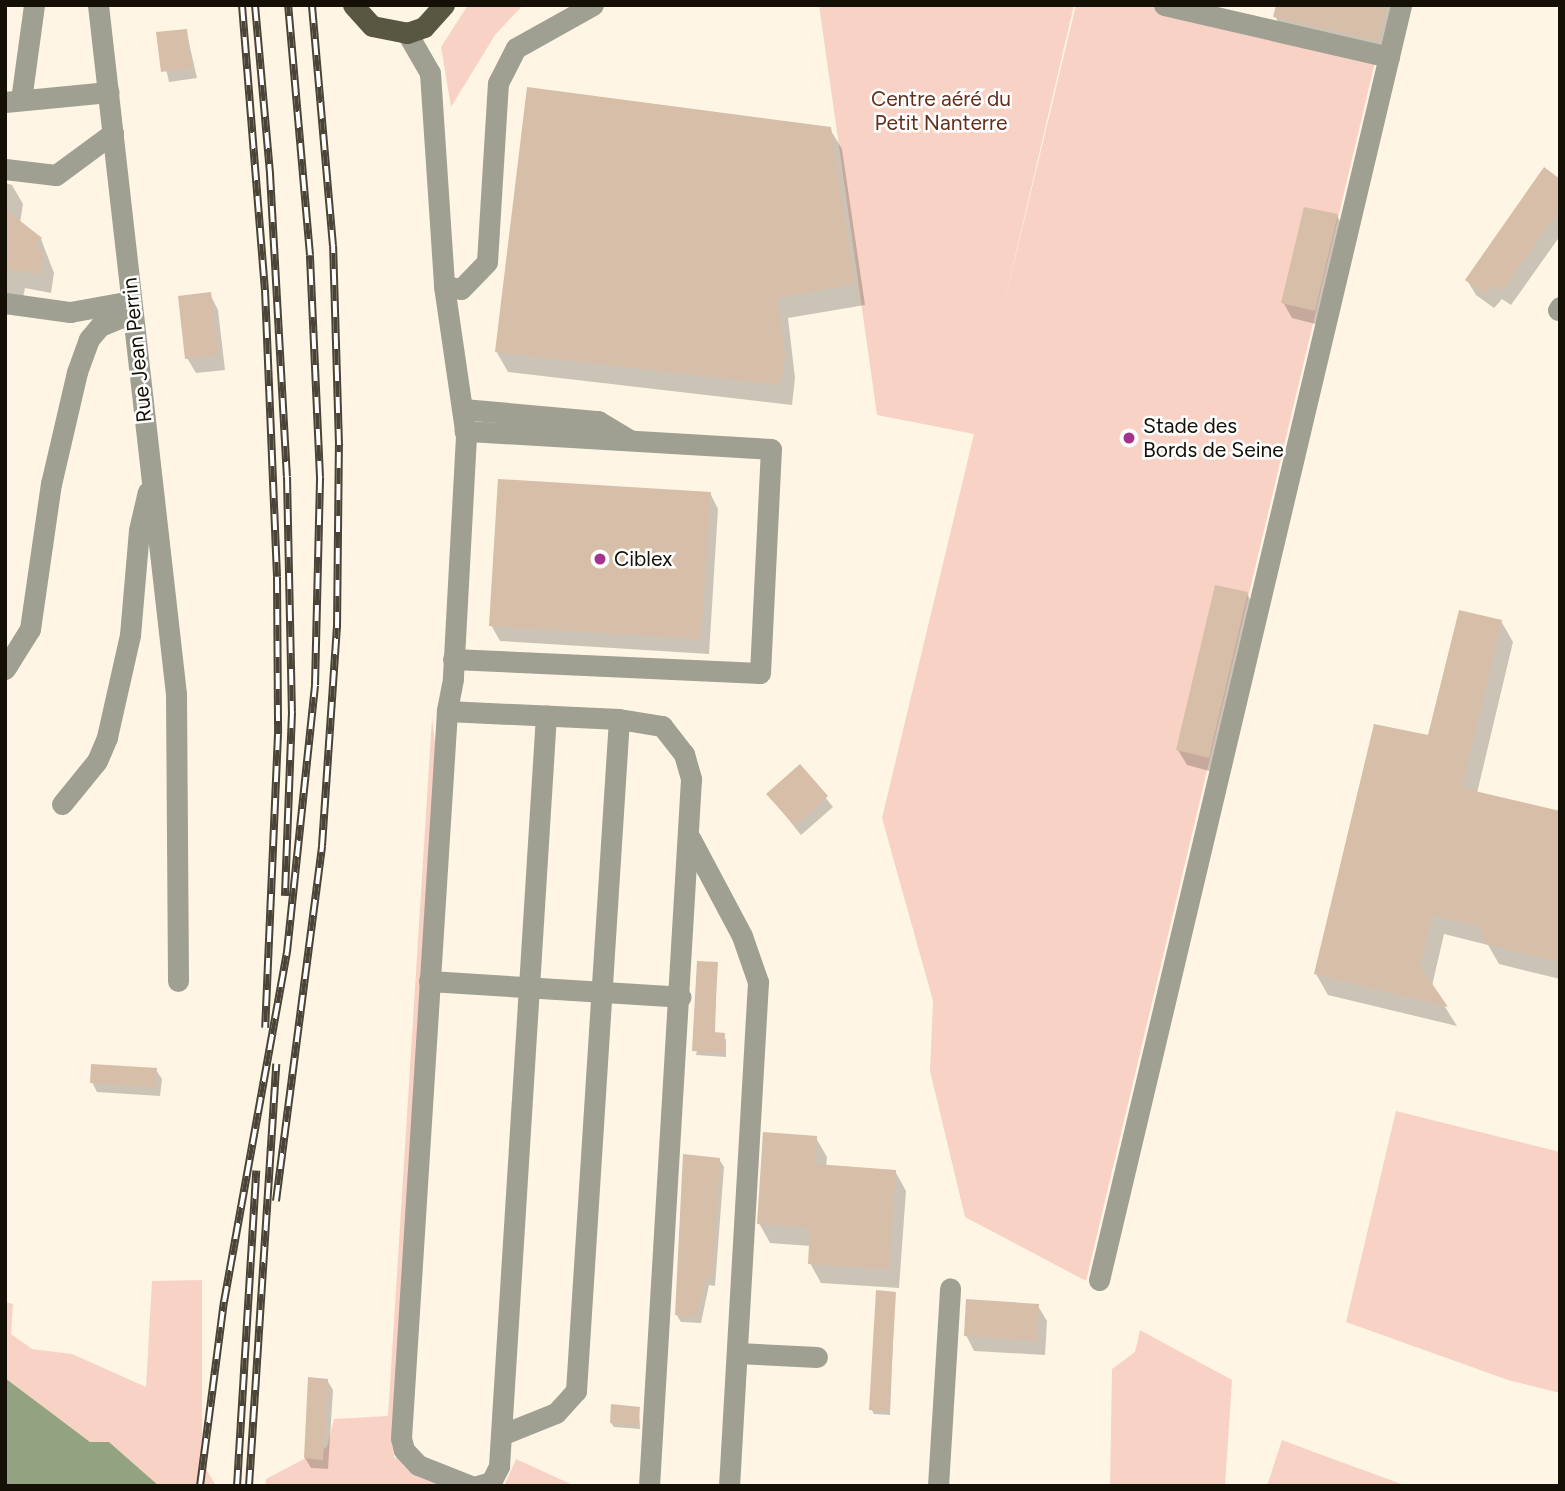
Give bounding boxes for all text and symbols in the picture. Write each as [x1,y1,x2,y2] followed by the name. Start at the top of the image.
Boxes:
[871,86,1011,136] park label: Centre aéré du Petit Nanterre
[117,276,157,424] street label: Rue Jean Perrin
[1143,413,1284,463] place label: Stade des Bords de Seine
[1121,430,1137,446] marker: Stade des Bords de Seine
[614,546,672,572] place label: Ciblex
[592,551,608,567] marker: Ciblex

